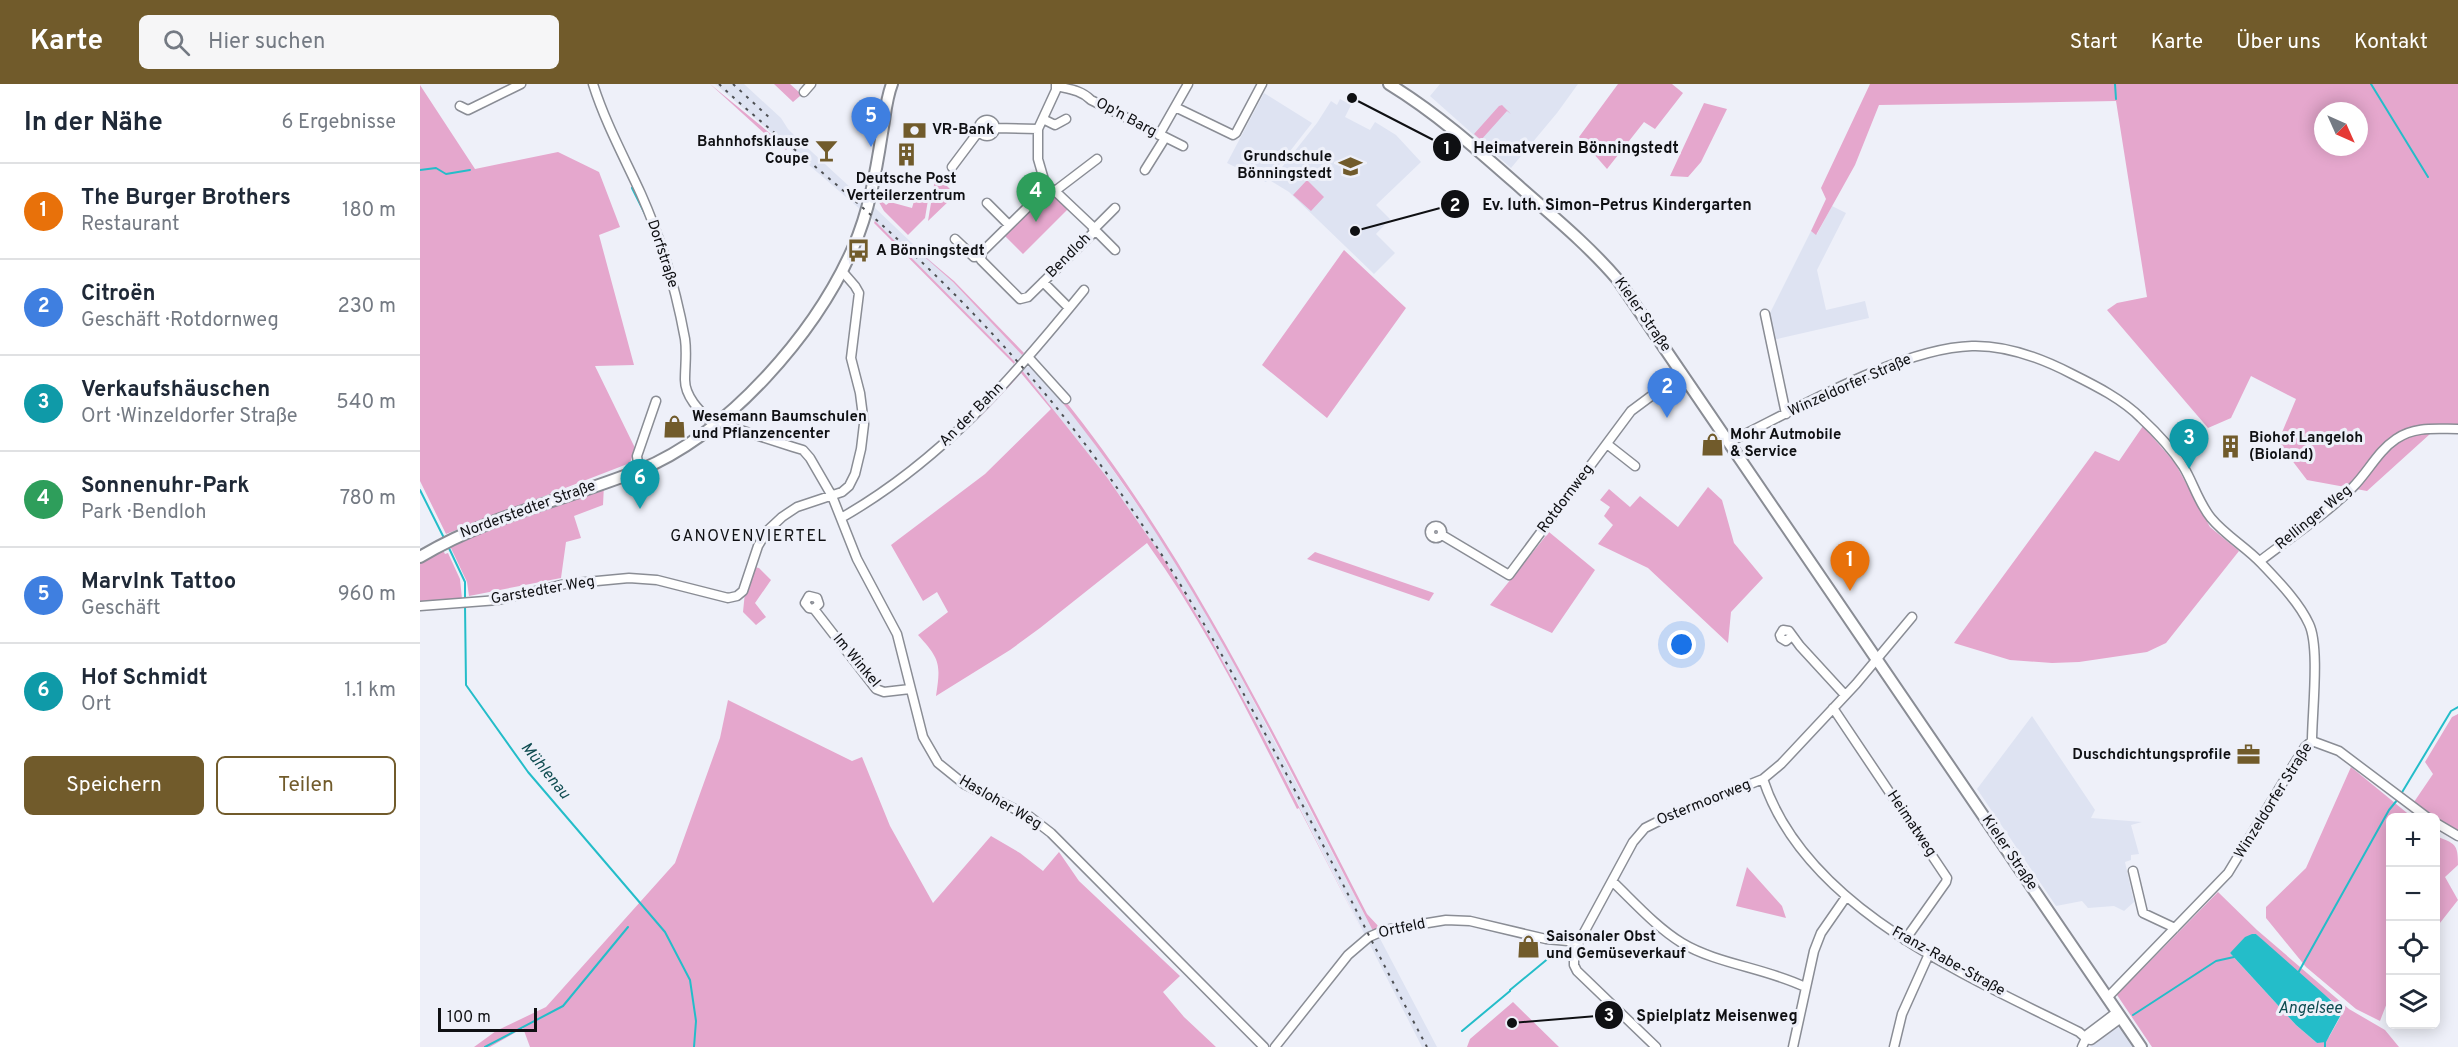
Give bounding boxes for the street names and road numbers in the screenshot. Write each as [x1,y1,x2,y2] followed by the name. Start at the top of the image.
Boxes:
[1092,94,1160,142] street label: Op'n Barg
[642,217,682,291] street label: Dorfstraße
[1042,229,1096,283] street label: Bendloh
[1609,274,1675,356] street label: Kieler Straße
[1785,350,1915,422] street label: Winzeldorfer Straße
[936,379,1008,451] street label: An der Bahn
[1534,461,1598,537] street label: Rotdornweg
[458,477,598,543] street label: Norderstedter Straße
[2272,481,2356,555] street label: Rellinger Weg
[490,573,596,609] street label: Garstedter Weg
[828,630,884,692] street label: Im Winkel
[2231,740,2317,862] street label: Winzeldorfer Straße
[955,772,1045,834] street label: Hasloher Weg
[1654,775,1754,831] street label: Ostermoorweg
[1882,787,1940,861] street label: Heimatweg
[1977,812,2041,894] street label: Kieler Straße
[1377,915,1427,943] street label: Ortfeld
[1888,923,2008,1001] street label: Franz-Rabe-Straße

